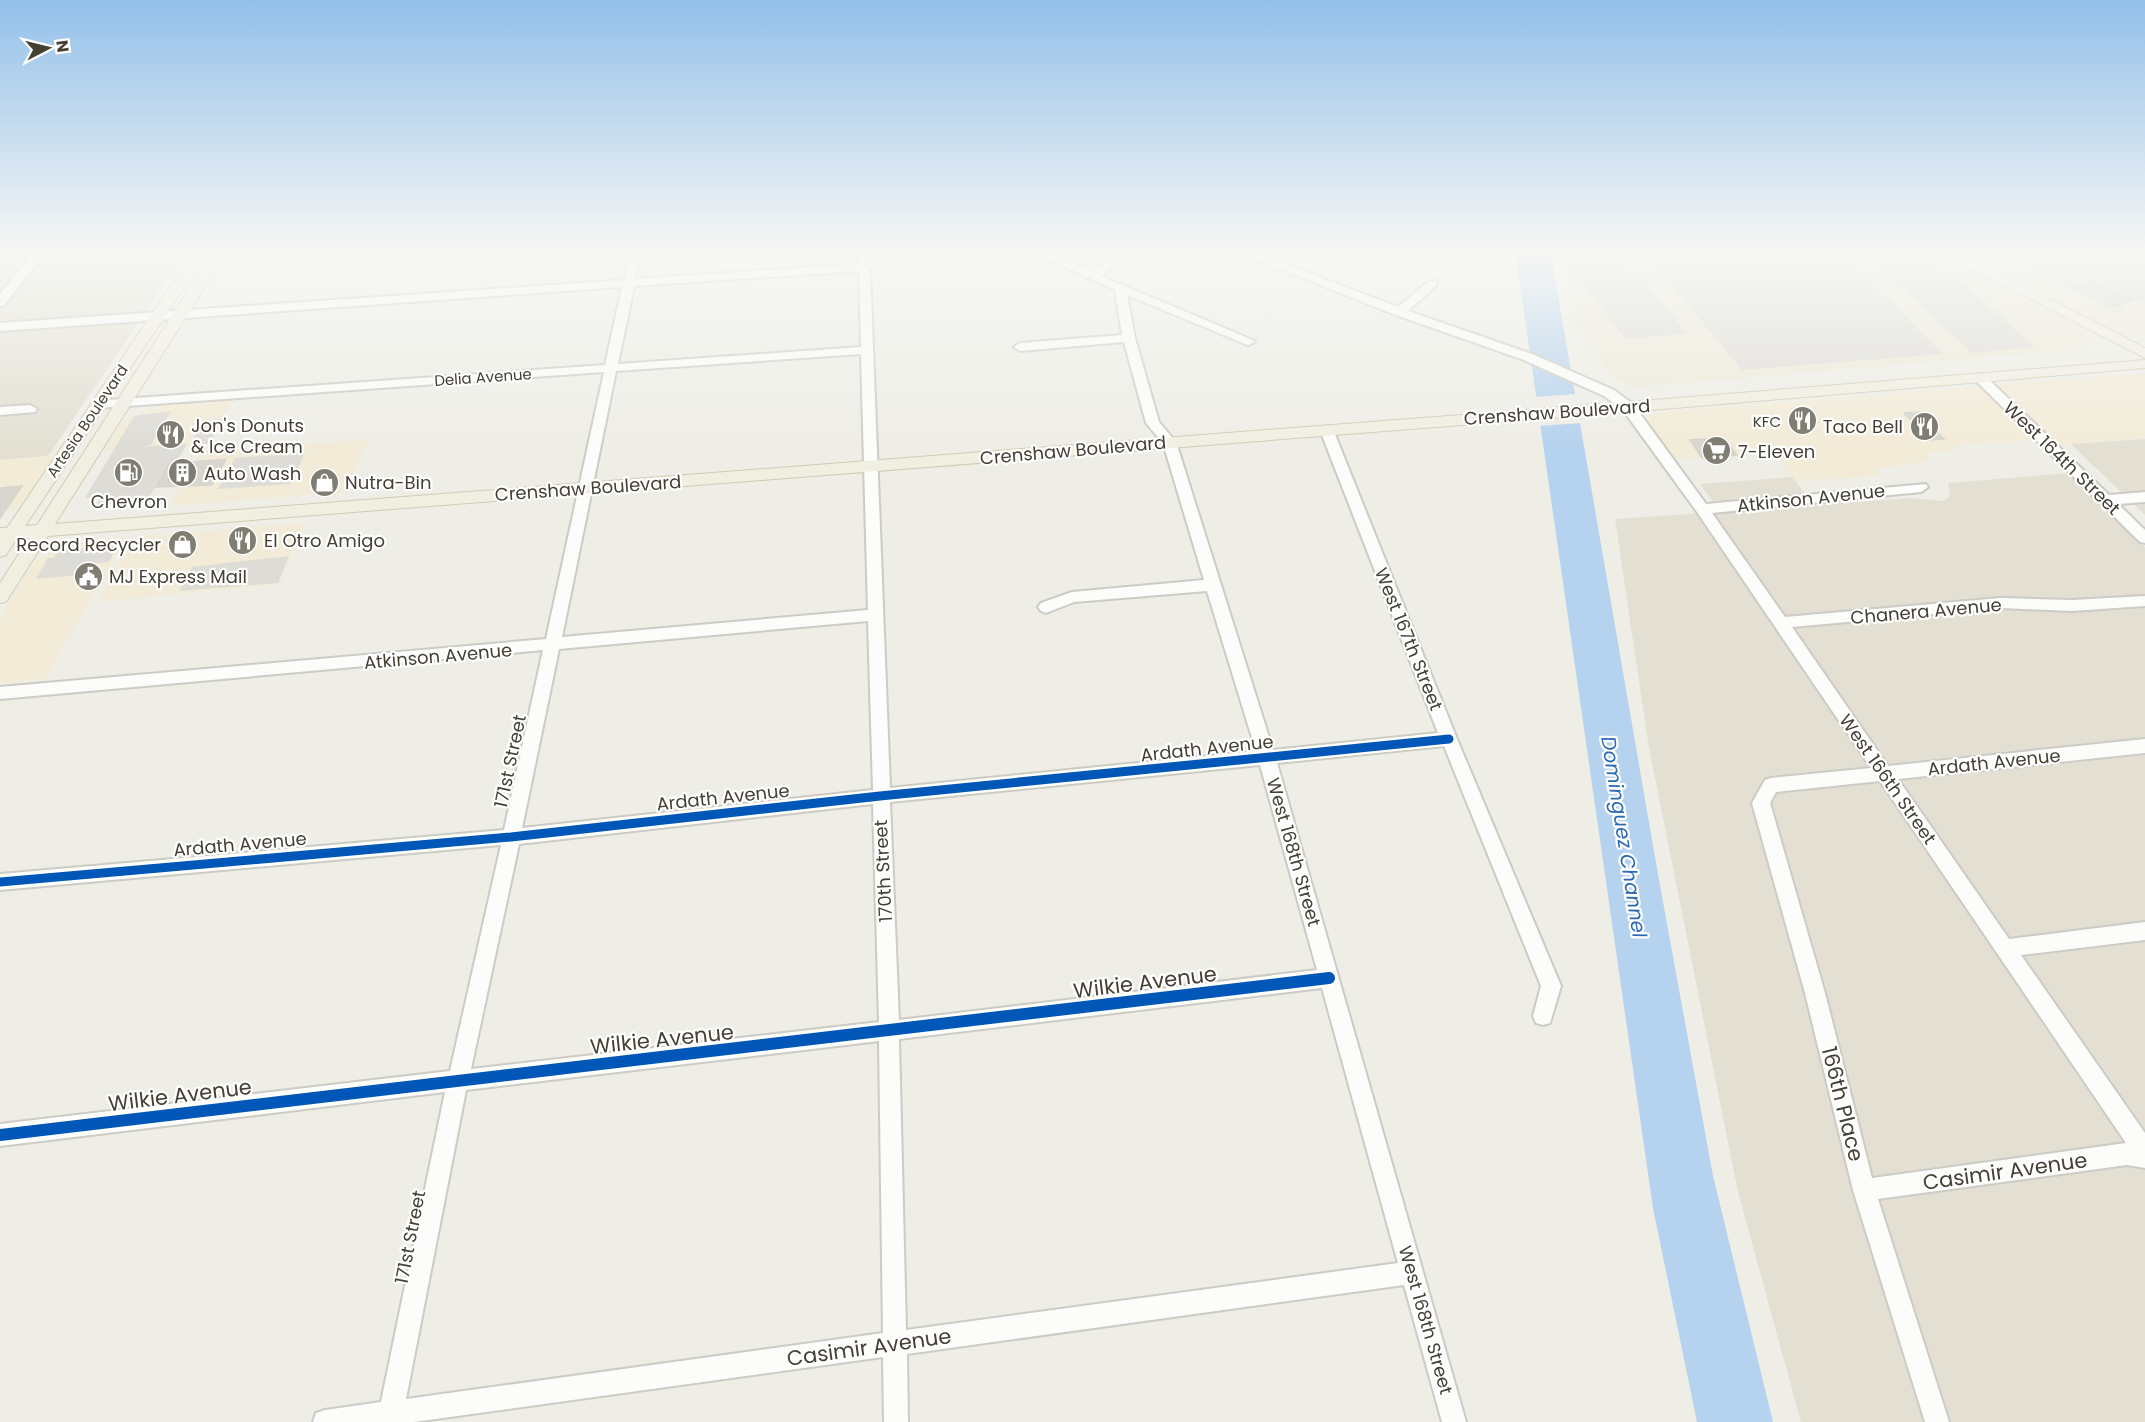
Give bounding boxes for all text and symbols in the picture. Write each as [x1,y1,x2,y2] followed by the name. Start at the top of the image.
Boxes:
[18,18,78,78] north arrow
[50,39,75,54] text: N
[41,360,133,482] street label: Artesia Boulevard
[434,363,532,391] street label: Delia Avenue
[1463,393,1651,431] street label: Crenshaw Boulevard
[1998,396,2126,520] street label: West 164th Street
[1786,405,1818,437] restaurant icon: KFC
[1908,410,1940,442] restaurant icon: Taco Bell
[1753,411,1781,432] place label: KFC
[191,413,304,459] place label: Jon's Donuts & Ice Cream
[1823,414,1903,439] place label: Taco Bell
[154,419,186,451] restaurant icon: Jon's Donuts & Ice Cream
[979,429,1167,471] street label: Crenshaw Boulevard
[1701,435,1733,467] supermarket icon: 7-Eleven
[1738,439,1815,464] place label: 7-Eleven
[113,456,145,488] fuel station icon: Chevron
[167,457,199,489] building icon: Auto Wash
[204,461,301,486] place label: Auto Wash
[308,466,340,498] shop icon: Nutra-Bin
[494,469,682,507] street label: Crenshaw Boulevard
[345,470,432,495] place label: Nutra-Bin
[1736,478,1886,518] street label: Atkinson Avenue
[91,489,167,514] place label: Chevron
[227,524,259,556] restaurant icon: El Otro Amigo
[166,528,198,560] shop icon: Record Recycler
[264,528,385,553] place label: El Otro Amigo
[16,532,161,557] place label: Record Recycler
[72,560,104,592] public building icon: MJ Express Mail
[109,564,247,589] place label: MJ Express Mail
[1369,564,1449,714] street label: West 167th Street
[1849,592,2003,630] street label: Chanera Avenue
[363,637,513,675] street label: Atkinson Avenue
[1834,709,1942,849] street label: West 166th Street
[488,712,532,810] street label: 171st Street
[1139,729,1275,767] street label: Ardath Avenue
[1594,734,1654,940] water label: Dominguez Channel
[1926,743,2062,781] street label: Ardath Avenue
[1261,775,1327,929] street label: West 168th Street
[655,778,791,816] street label: Ardath Avenue
[868,819,898,923] street label: 170th Street
[172,826,308,862] street label: Ardath Avenue
[1072,959,1218,1005] street label: Wilkie Avenue
[589,1017,735,1061] street label: Wilkie Avenue
[1815,1044,1871,1164] street label: 166th Place
[107,1072,253,1118] street label: Wilkie Avenue
[1921,1145,2089,1197] street label: Casimir Avenue
[389,1188,431,1286] street label: 171st Street
[1393,1243,1459,1397] street label: West 168th Street
[785,1321,953,1373] street label: Casimir Avenue

